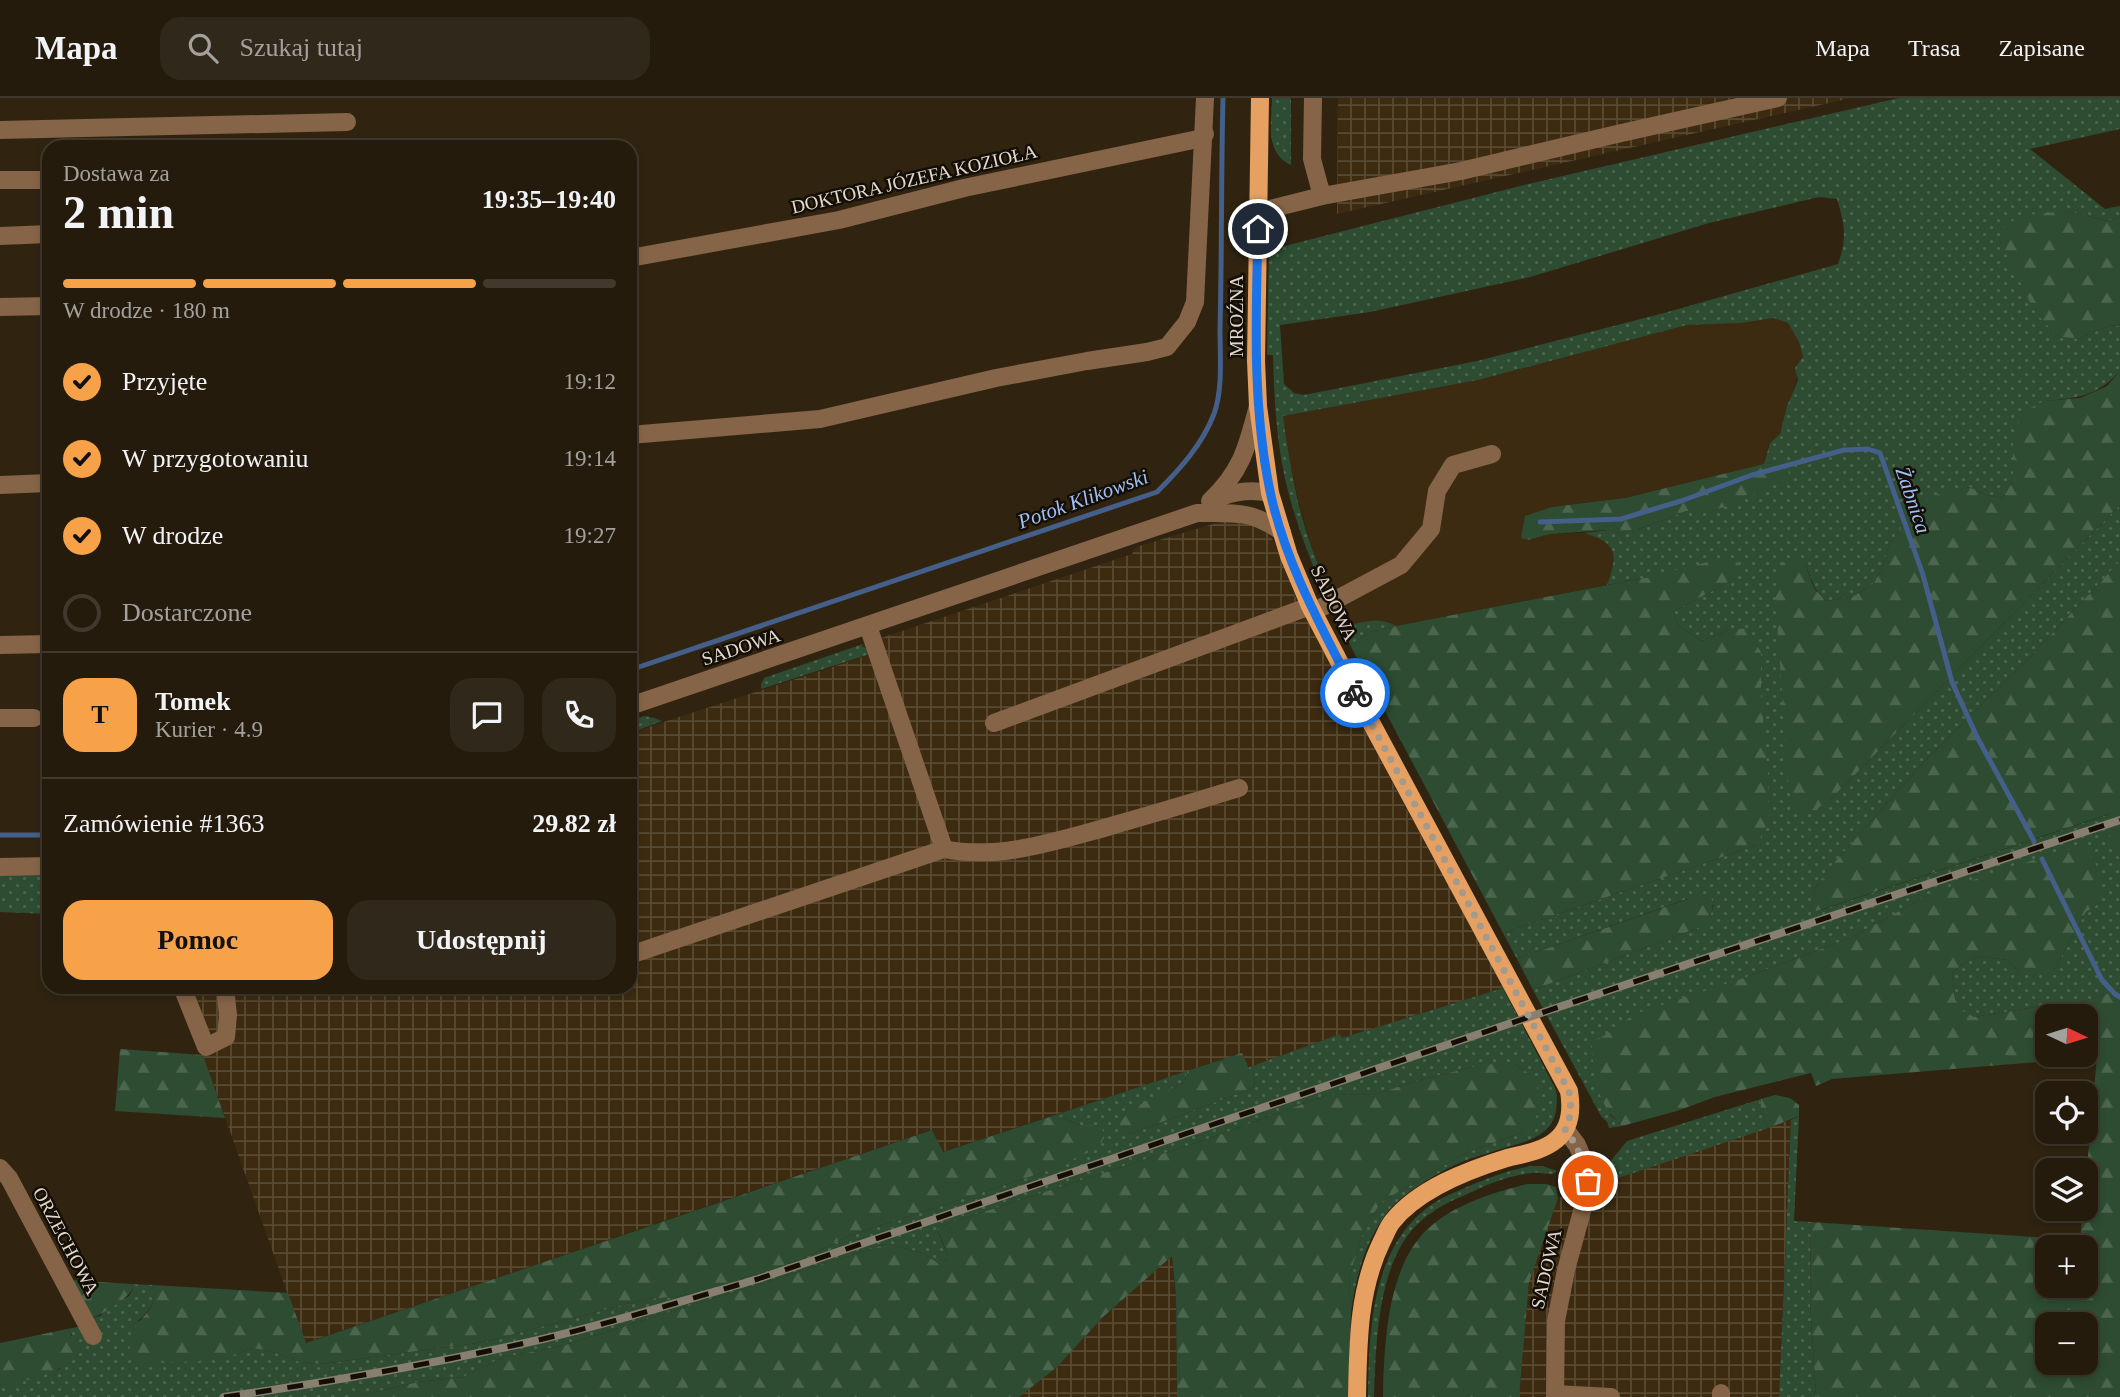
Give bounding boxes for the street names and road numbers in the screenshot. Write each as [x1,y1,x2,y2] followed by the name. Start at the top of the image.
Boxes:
[789,140,1039,218] street label: DOKTORA JÓZEFA KOZIOŁA
[1226,275,1247,357] street label: MROŹNA
[1307,562,1361,644] street label: SADOWA
[699,624,783,670] street label: SADOWA
[29,1183,103,1299] street label: ORZECHOWA
[1527,1227,1565,1311] street label: SADOWA

